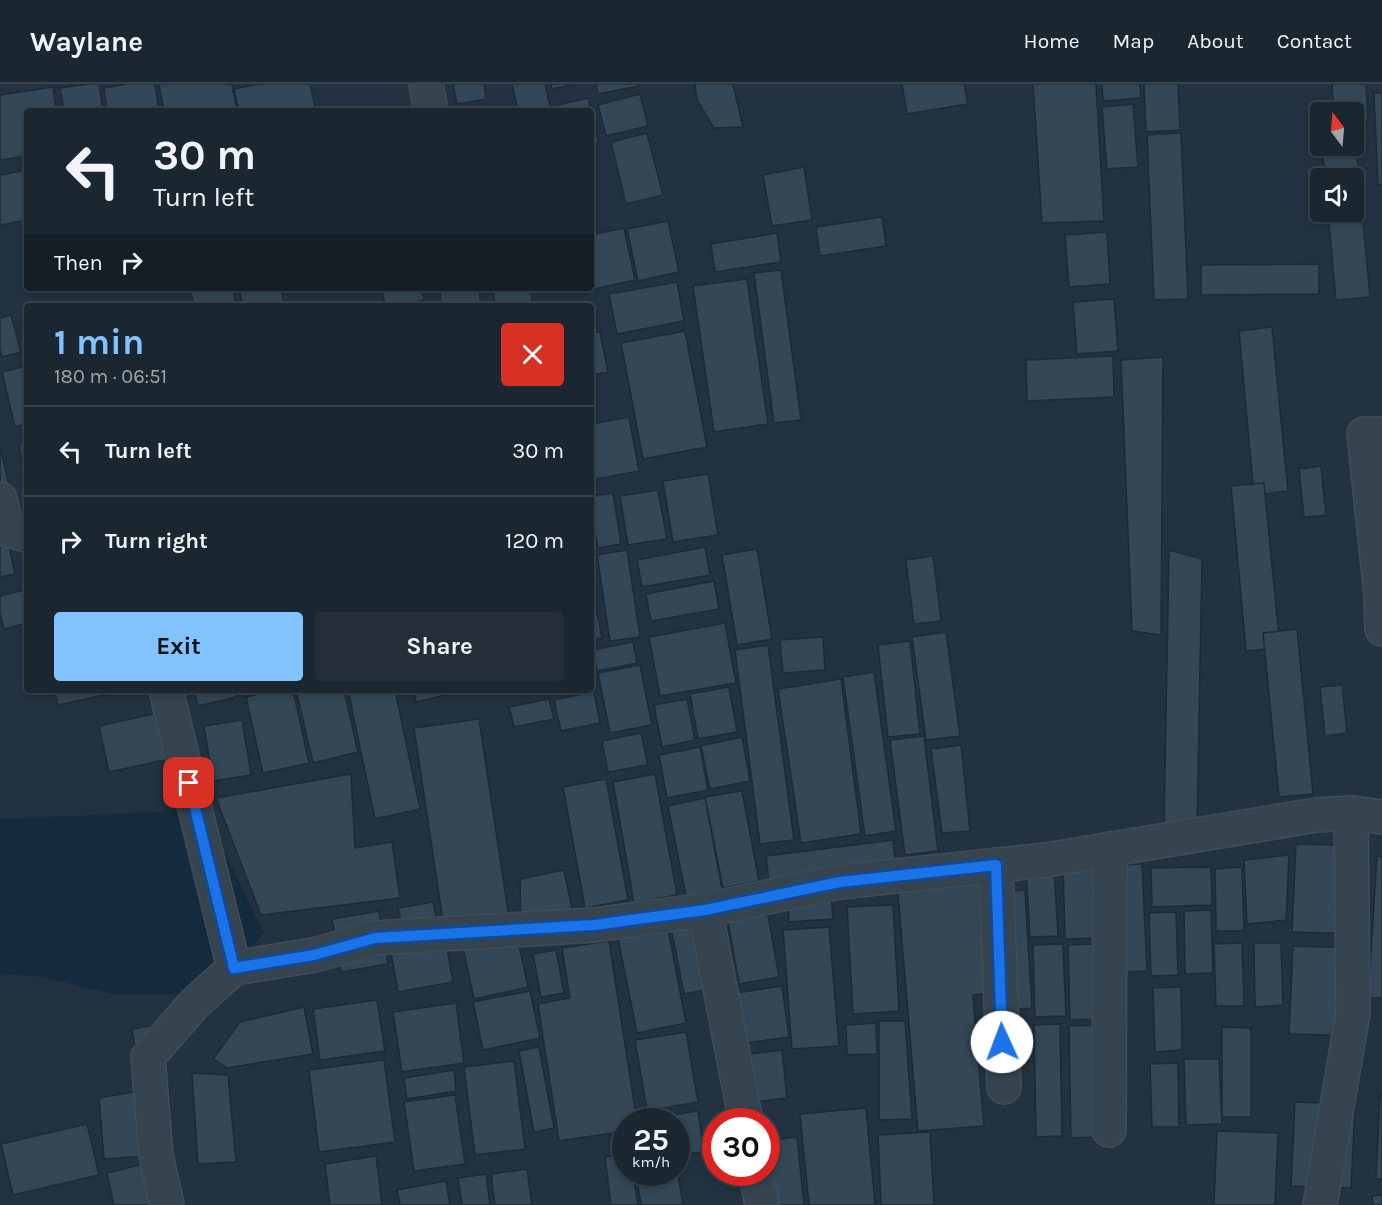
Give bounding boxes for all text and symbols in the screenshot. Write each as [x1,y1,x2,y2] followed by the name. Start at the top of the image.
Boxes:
[30,25,143,58] text: Waylane
[1024,29,1080,53] text: Home
[1113,29,1154,53] text: Map
[1187,29,1244,53] text: About
[1277,29,1352,53] text: Contact
[1310,102,1364,156] north arrow
[1310,102,1364,222] map controls
[153,130,256,180] text: 30 m
[54,132,132,210] icon: left
[1310,168,1364,222] button: sound
[153,181,254,213] text: Turn left
[115,246,148,279] icon: right
[54,250,103,276] text: Then
[54,321,144,363] text: 1 min
[501,323,564,386] button: close
[54,365,167,388] text: 180 m · 06:51
[54,435,87,468] icon: left
[105,438,192,464] text: Turn left
[512,438,564,464] text: 30 m
[54,525,87,558] icon: right
[105,528,208,554] text: Turn right
[505,528,564,554] text: 120 m
[54,612,303,681] button: Exit
[315,612,564,681] button: Share
[163,757,214,808] pin
[172,766,205,799] icon: arrive
[970,1010,1034,1074] position arrow
[702,1108,780,1186] speed limit sign: 30
[633,1122,669,1158] text: 25
[632,1153,670,1171] text: km/h

